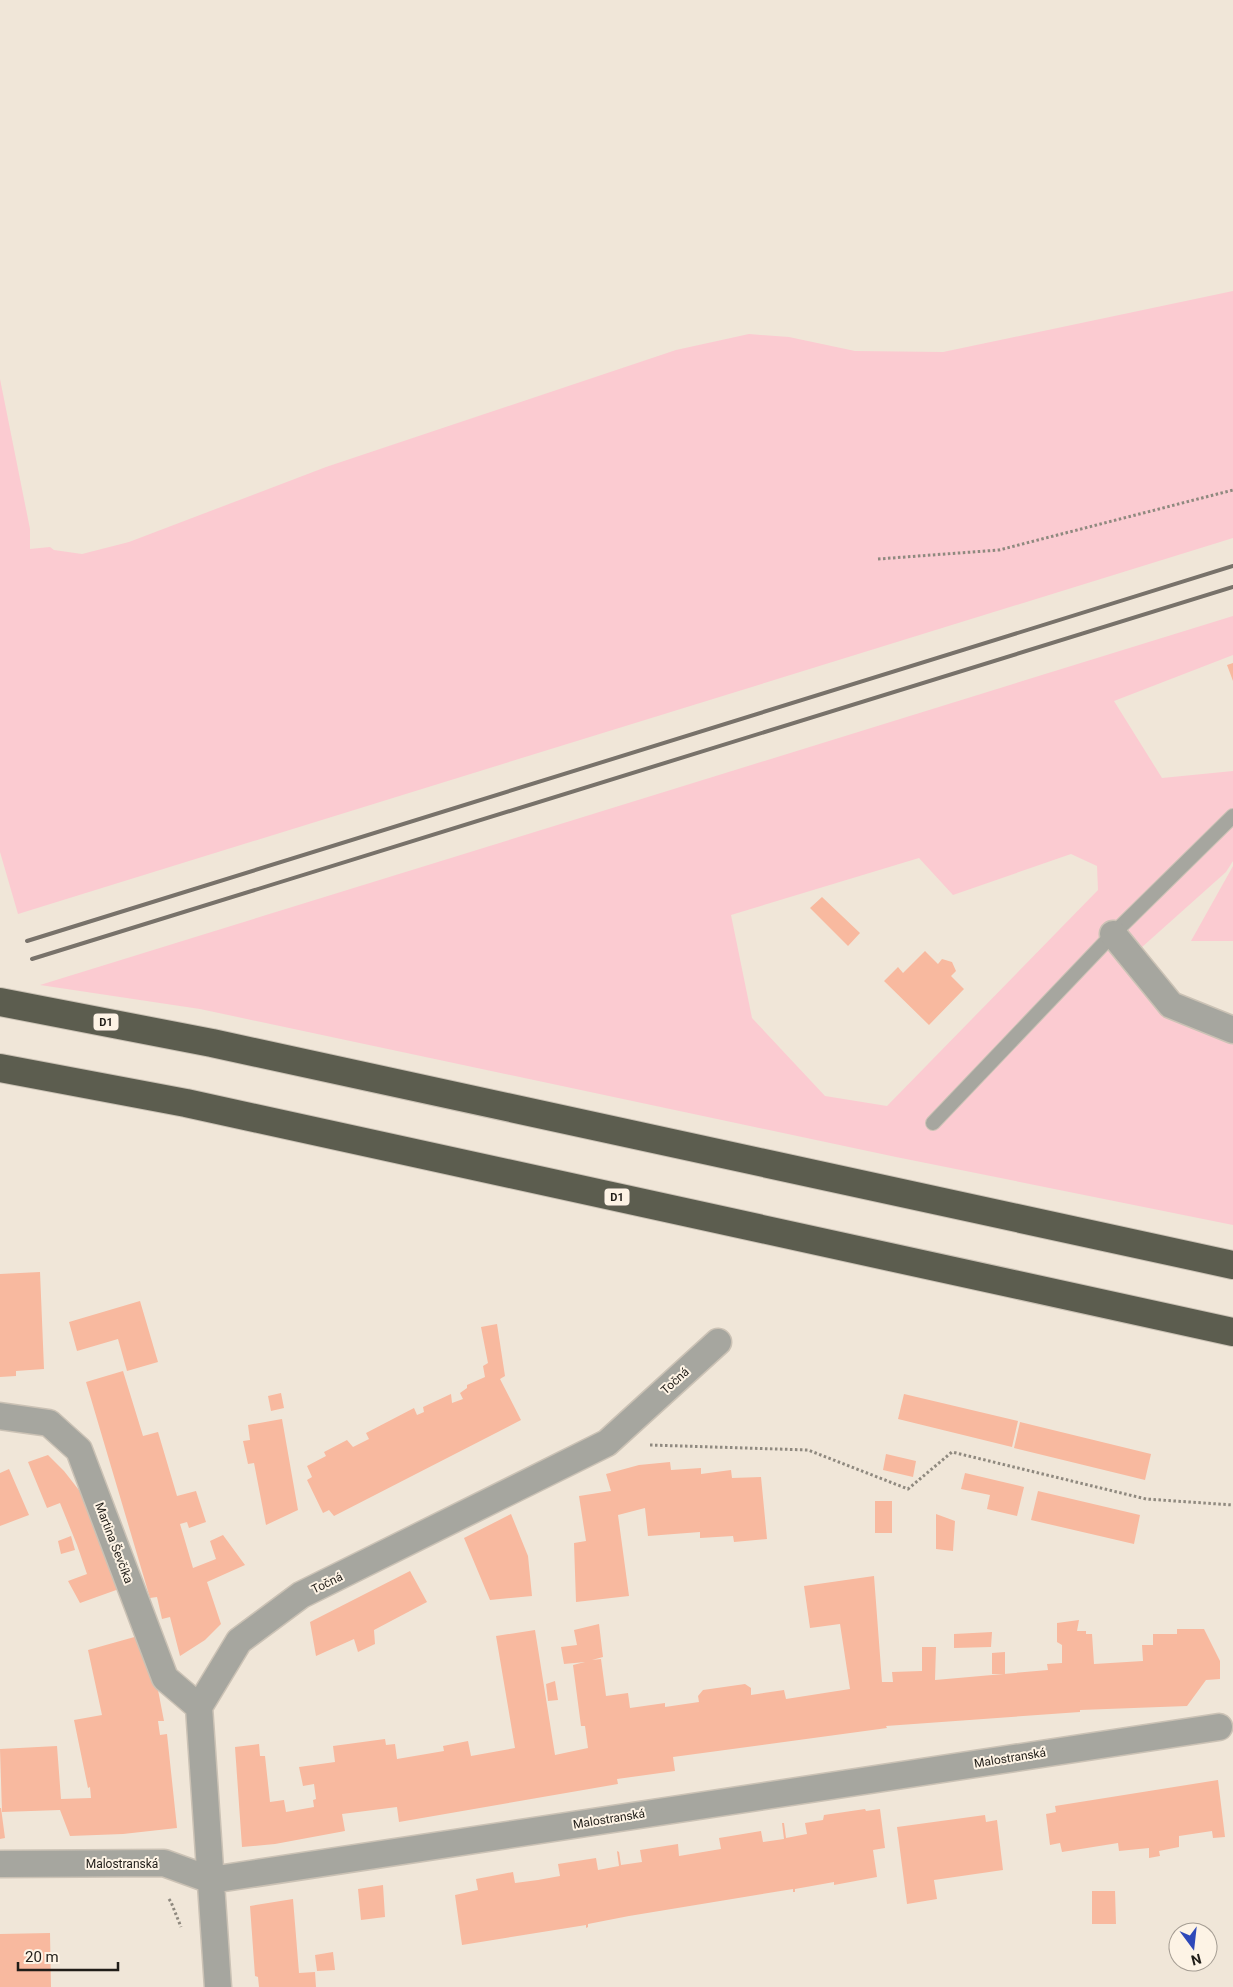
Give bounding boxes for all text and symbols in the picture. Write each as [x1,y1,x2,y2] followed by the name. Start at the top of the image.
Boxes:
[94,1014,118,1030] road number: D1
[604,1188,630,1206] road number: D1
[658,1365,692,1397] street label: Točná
[92,1500,137,1585] street label: Martina Ševčíka
[309,1570,345,1596] street label: Točná
[973,1745,1047,1771] street label: Malostranská
[572,1806,646,1832] street label: Malostranská
[86,1857,158,1871] street label: Malostranská
[1168,1922,1218,1972] north arrow
[18,1940,118,1972] scale bar
[25,1948,59,1966] text: 20 m
[1190,1951,1203,1969] text: N

